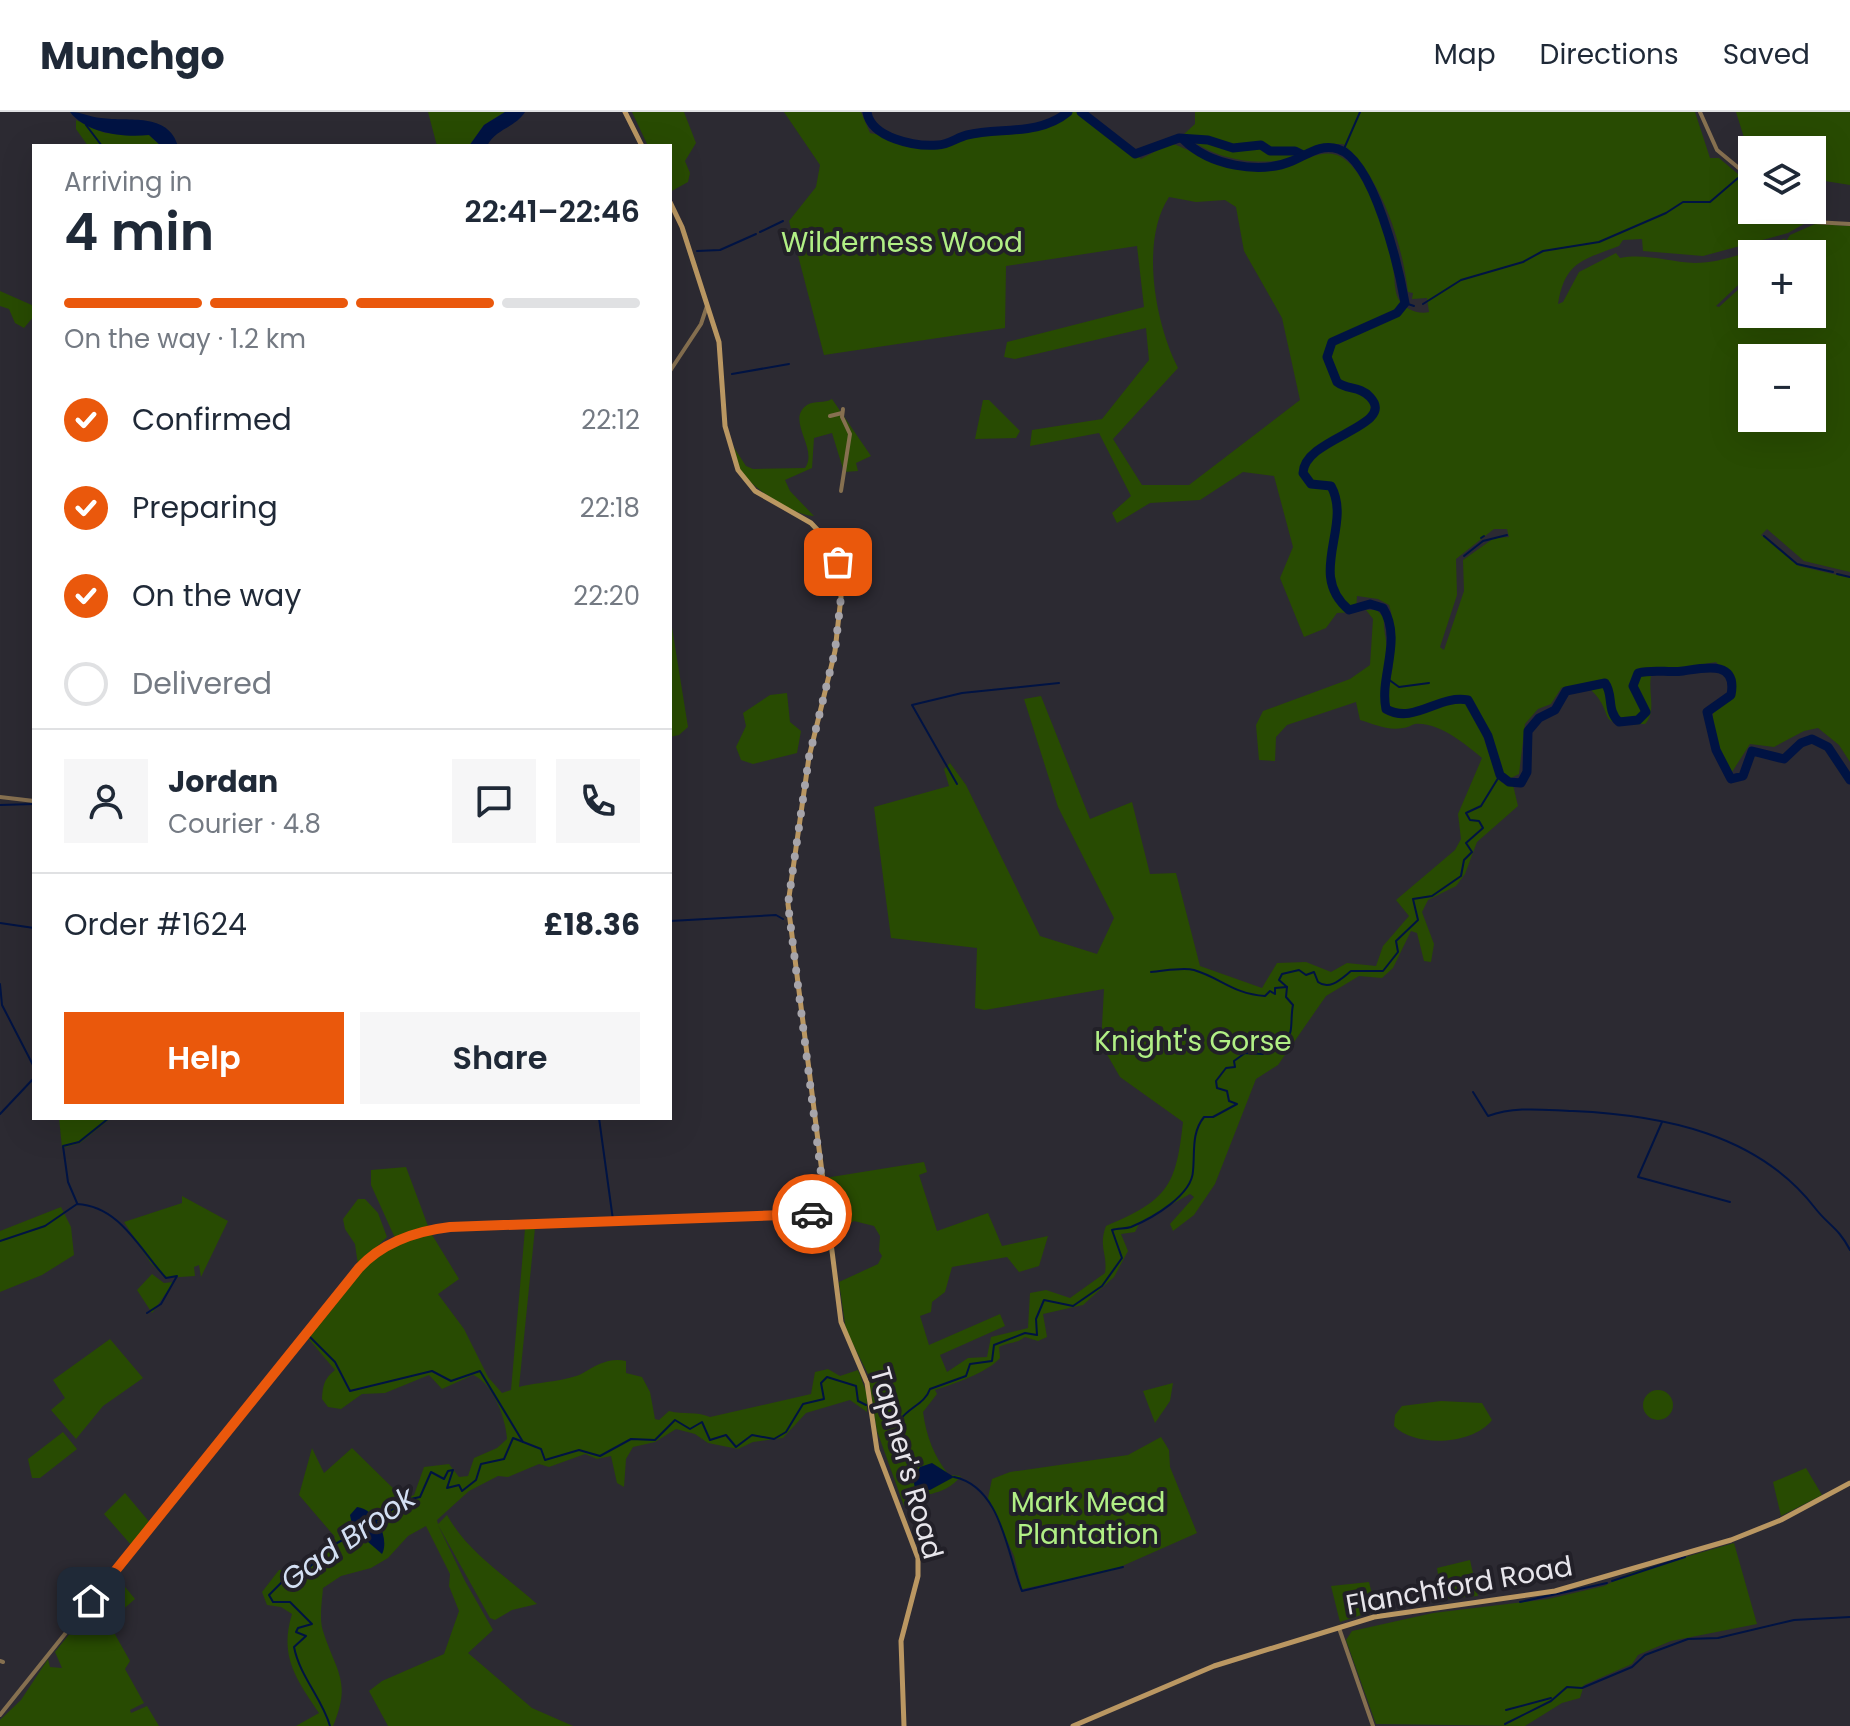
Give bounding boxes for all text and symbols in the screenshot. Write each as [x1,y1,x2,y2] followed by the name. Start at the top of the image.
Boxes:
[40,29,225,82] text: Munchgo
[1434,35,1496,74] text: Map
[1540,35,1679,74] text: Directions
[1723,35,1810,74] text: Saved
[1738,136,1826,432] map controls
[1738,136,1826,224] button: layers
[64,164,193,200] text: Arriving in
[465,190,640,233] text: 22:41–22:46
[64,195,214,268] text: 4 min
[781,223,1023,262] park label: Wilderness Wood
[1738,240,1826,328] button: +
[64,321,306,357] text: On the way · 1.2 km
[1738,344,1826,432] button: −
[64,398,108,442] icon: check
[132,398,292,441] text: Confirmed
[581,402,640,438] text: 22:12
[64,486,108,530] icon: check
[132,486,278,529] text: Preparing
[580,490,640,526] text: 22:18
[804,528,872,596] pin
[816,540,860,584] icon: bag
[64,574,108,618] icon: check
[132,574,301,617] text: On the way
[573,578,640,614] text: 22:20
[132,662,272,705] text: Delivered
[64,759,148,843] button: person
[452,759,536,843] button: chat
[556,759,640,843] button: phone
[168,760,278,803] text: Jordan
[168,806,321,842] text: Courier · 4.8
[64,903,247,946] text: Order #1624
[544,903,640,946] text: £18.36
[64,1012,344,1104] button: Help
[360,1012,640,1104] button: Share
[1094,1022,1292,1061] park label: Knight's Gorse
[772,1174,852,1254] courier
[790,1192,834,1236] icon: car
[860,1363,953,1564] street label: Tapner's Road
[271,1475,425,1601] water label: Gad Brook
[1011,1483,1165,1554] park label: Mark Mead Plantation
[1343,1546,1576,1625] street label: Flanchford Road
[57,1567,125,1635] pin
[69,1579,113,1623] icon: home

